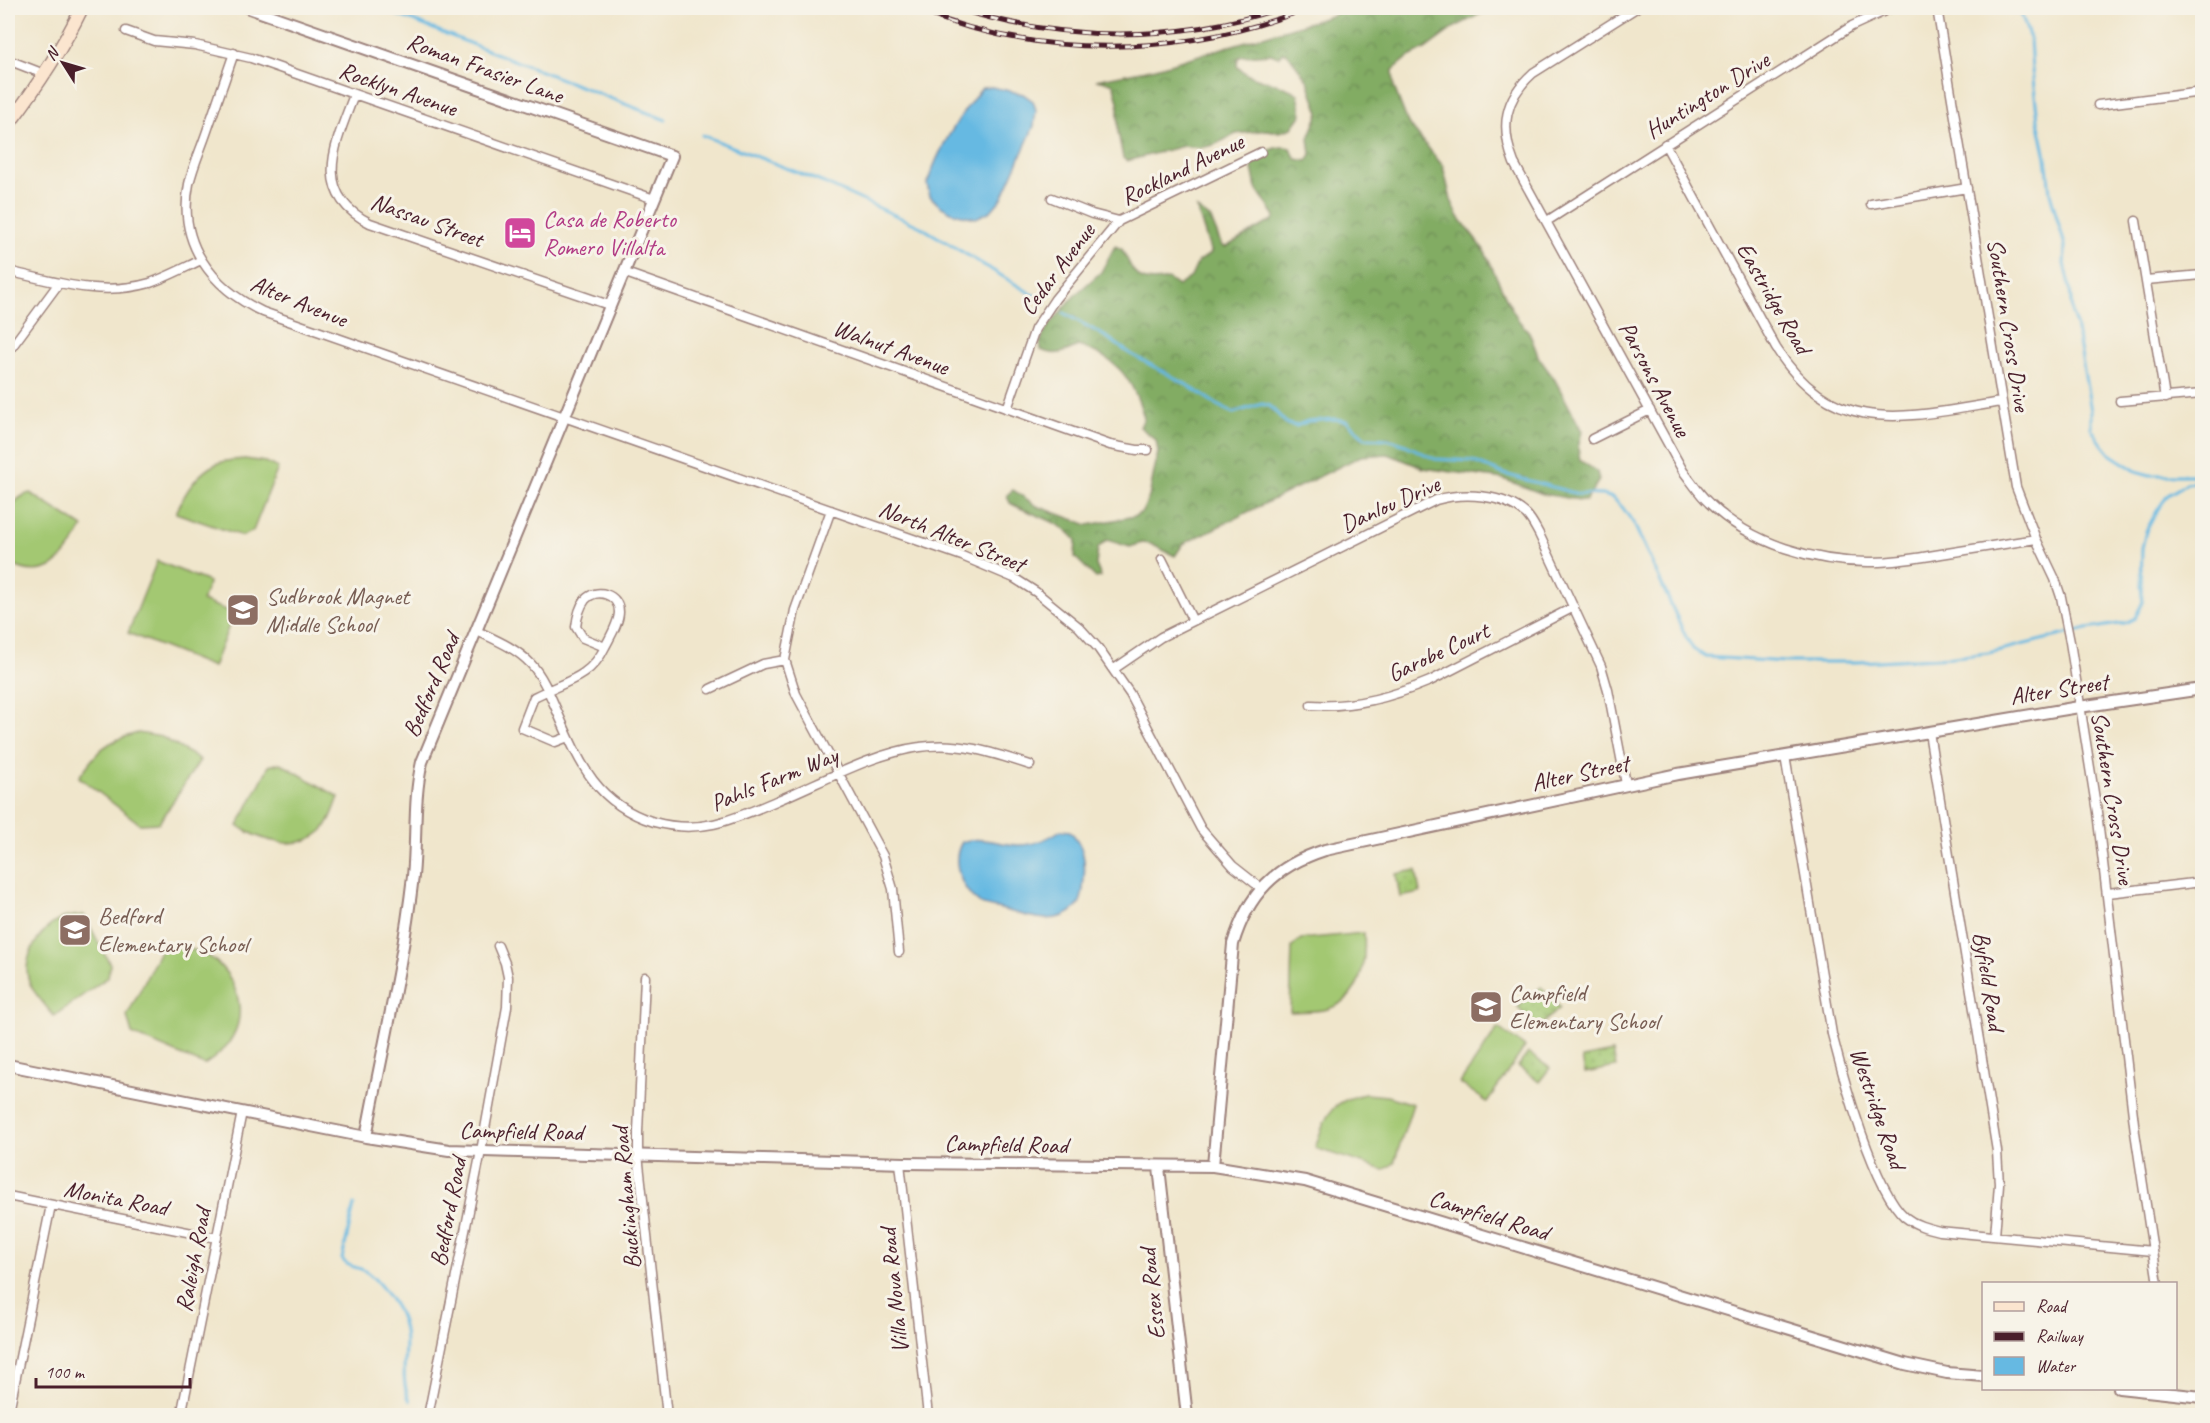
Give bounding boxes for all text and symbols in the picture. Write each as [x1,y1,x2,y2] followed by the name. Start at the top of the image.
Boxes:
[403,26,569,111] street label: Roman Frasier Lane
[33,33,93,93] north arrow
[41,42,65,65] text: N
[1639,44,1777,145] street label: Huntington Drive
[335,55,463,124] street label: Rocklyn Avenue
[1116,125,1250,212] street label: Rockland Avenue
[367,186,489,255] street label: Nassau Street
[543,204,677,262] place label: Casa de Roberto Romero Villalta
[502,215,538,251] hotel icon: Casa de Roberto Romero Villalta
[1013,215,1103,321] street label: Cedar Avenue
[1730,237,1820,362] street label: Eastridge Road
[1981,237,2038,415] street label: Southern Cross Drive
[246,268,354,335] street label: Alter Avenue
[829,312,955,382] street label: Walnut Avenue
[1612,316,1699,444] street label: Parsons Avenue
[1336,468,1446,539] street label: Danlou Drive
[875,493,1032,580] street label: North Alter Street
[266,581,411,639] place label: Sudbrook Magnet Middle School
[225,592,261,628] school or university icon: Sudbrook Magnet Middle School
[1382,615,1495,689] street label: Garobe Court
[396,625,468,742] street label: Bedford Road
[2008,666,2113,712] street label: Alter Street
[2085,710,2142,888] street label: Southern Cross Drive
[706,739,844,818] street label: Pahls Farm Way
[1529,747,1634,798] street label: Alter Street
[98,901,252,959] place label: Bedford Elementary School
[57,912,93,948] school or university icon: Bedford Elementary School
[1966,930,2012,1036] street label: Byfield Road
[1509,978,1663,1036] place label: Campfield Elementary School
[1468,989,1504,1025] school or university icon: Campfield Elementary School
[1843,1043,1914,1176] street label: Westridge Road
[459,1115,587,1147] street label: Campfield Road
[605,1122,647,1270] street label: Buckingham Road
[944,1128,1072,1160] street label: Campfield Road
[423,1152,474,1269] street label: Bedford Road
[62,1173,174,1223] street label: Monita Road
[1426,1183,1556,1248] street label: Campfield Road
[168,1202,218,1314] street label: Raleigh Road
[872,1223,915,1355] street label: Villa Nova Road
[1132,1243,1172,1341] street label: Essex Road
[1982,1282,2177,1390] legend
[2036,1295,2069,1317] text: Road
[2036,1325,2084,1347] text: Railway
[36,1351,190,1389] scale bar
[2036,1355,2077,1377] text: Water
[45,1361,86,1383] text: 100 m

